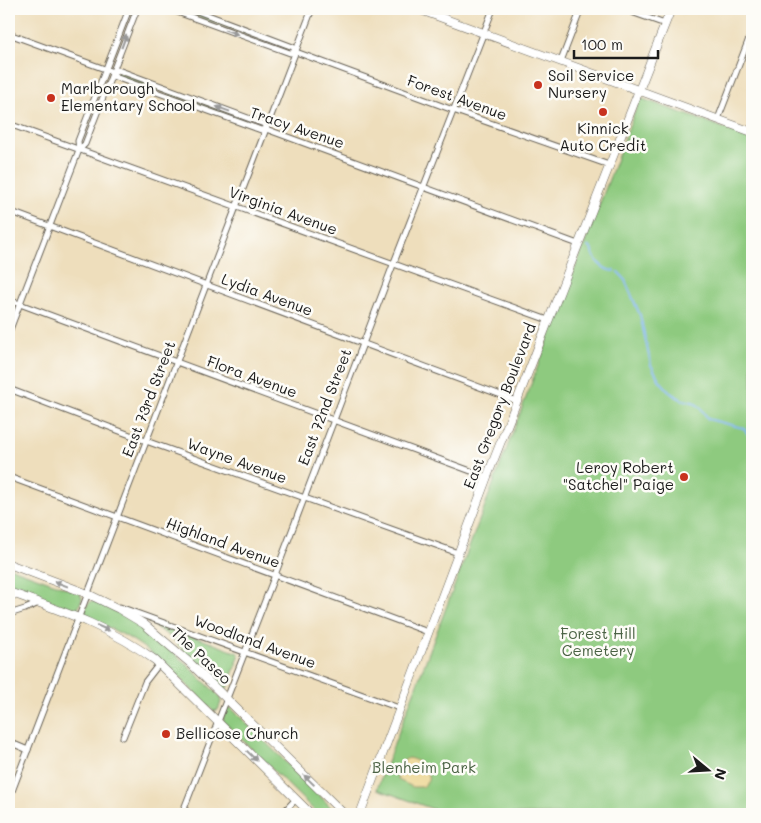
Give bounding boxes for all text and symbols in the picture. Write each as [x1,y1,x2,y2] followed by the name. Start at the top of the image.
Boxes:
[224,28,239,36] one-way arrow
[574,28,657,60] scale bar
[121,34,128,49] one-way arrow
[581,34,623,54] text: 100 m
[548,65,634,102] place label: Soil Service Nursery
[405,70,510,124] street label: Forest Avenue
[61,78,196,115] place label: Marlborough Elementary School
[532,79,544,91] marker: Soil Service Nursery
[45,92,57,104] marker: Marlborough Elementary School
[247,102,347,153] street label: Tracy Avenue
[216,105,231,112] one-way arrow
[597,106,609,118] marker: Kinnick Auto Credit
[559,118,647,155] place label: Kinnick Auto Credit
[226,181,340,239] street label: Virginia Avenue
[219,268,316,320] street label: Lydia Avenue
[458,320,540,491] street label: East Gregory Boulevard
[117,337,180,460] street label: East 73rd Street
[293,345,356,468] street label: East 72nd Street
[204,350,300,402] street label: Flora Avenue
[185,433,290,487] street label: Wayne Avenue
[563,457,674,494] place label: Leroy Robert "Satchel" Paige
[678,471,690,483] marker: Leroy Robert "Satchel" Paige
[164,512,283,572] street label: Highland Avenue
[54,579,68,587] one-way arrow
[192,610,319,672] street label: Woodland Avenue
[167,622,236,688] street label: The Paseo
[560,623,636,660] park label: Forest Hill Cemetery
[96,625,110,633] one-way arrow
[176,723,298,743] place label: Bellicose Church
[160,728,172,740] marker: Bellicose Church
[684,746,734,796] north arrow
[246,750,258,762] one-way arrow
[372,757,476,777] park label: Blenheim Park
[710,766,732,782] text: N
[304,774,316,786] one-way arrow

